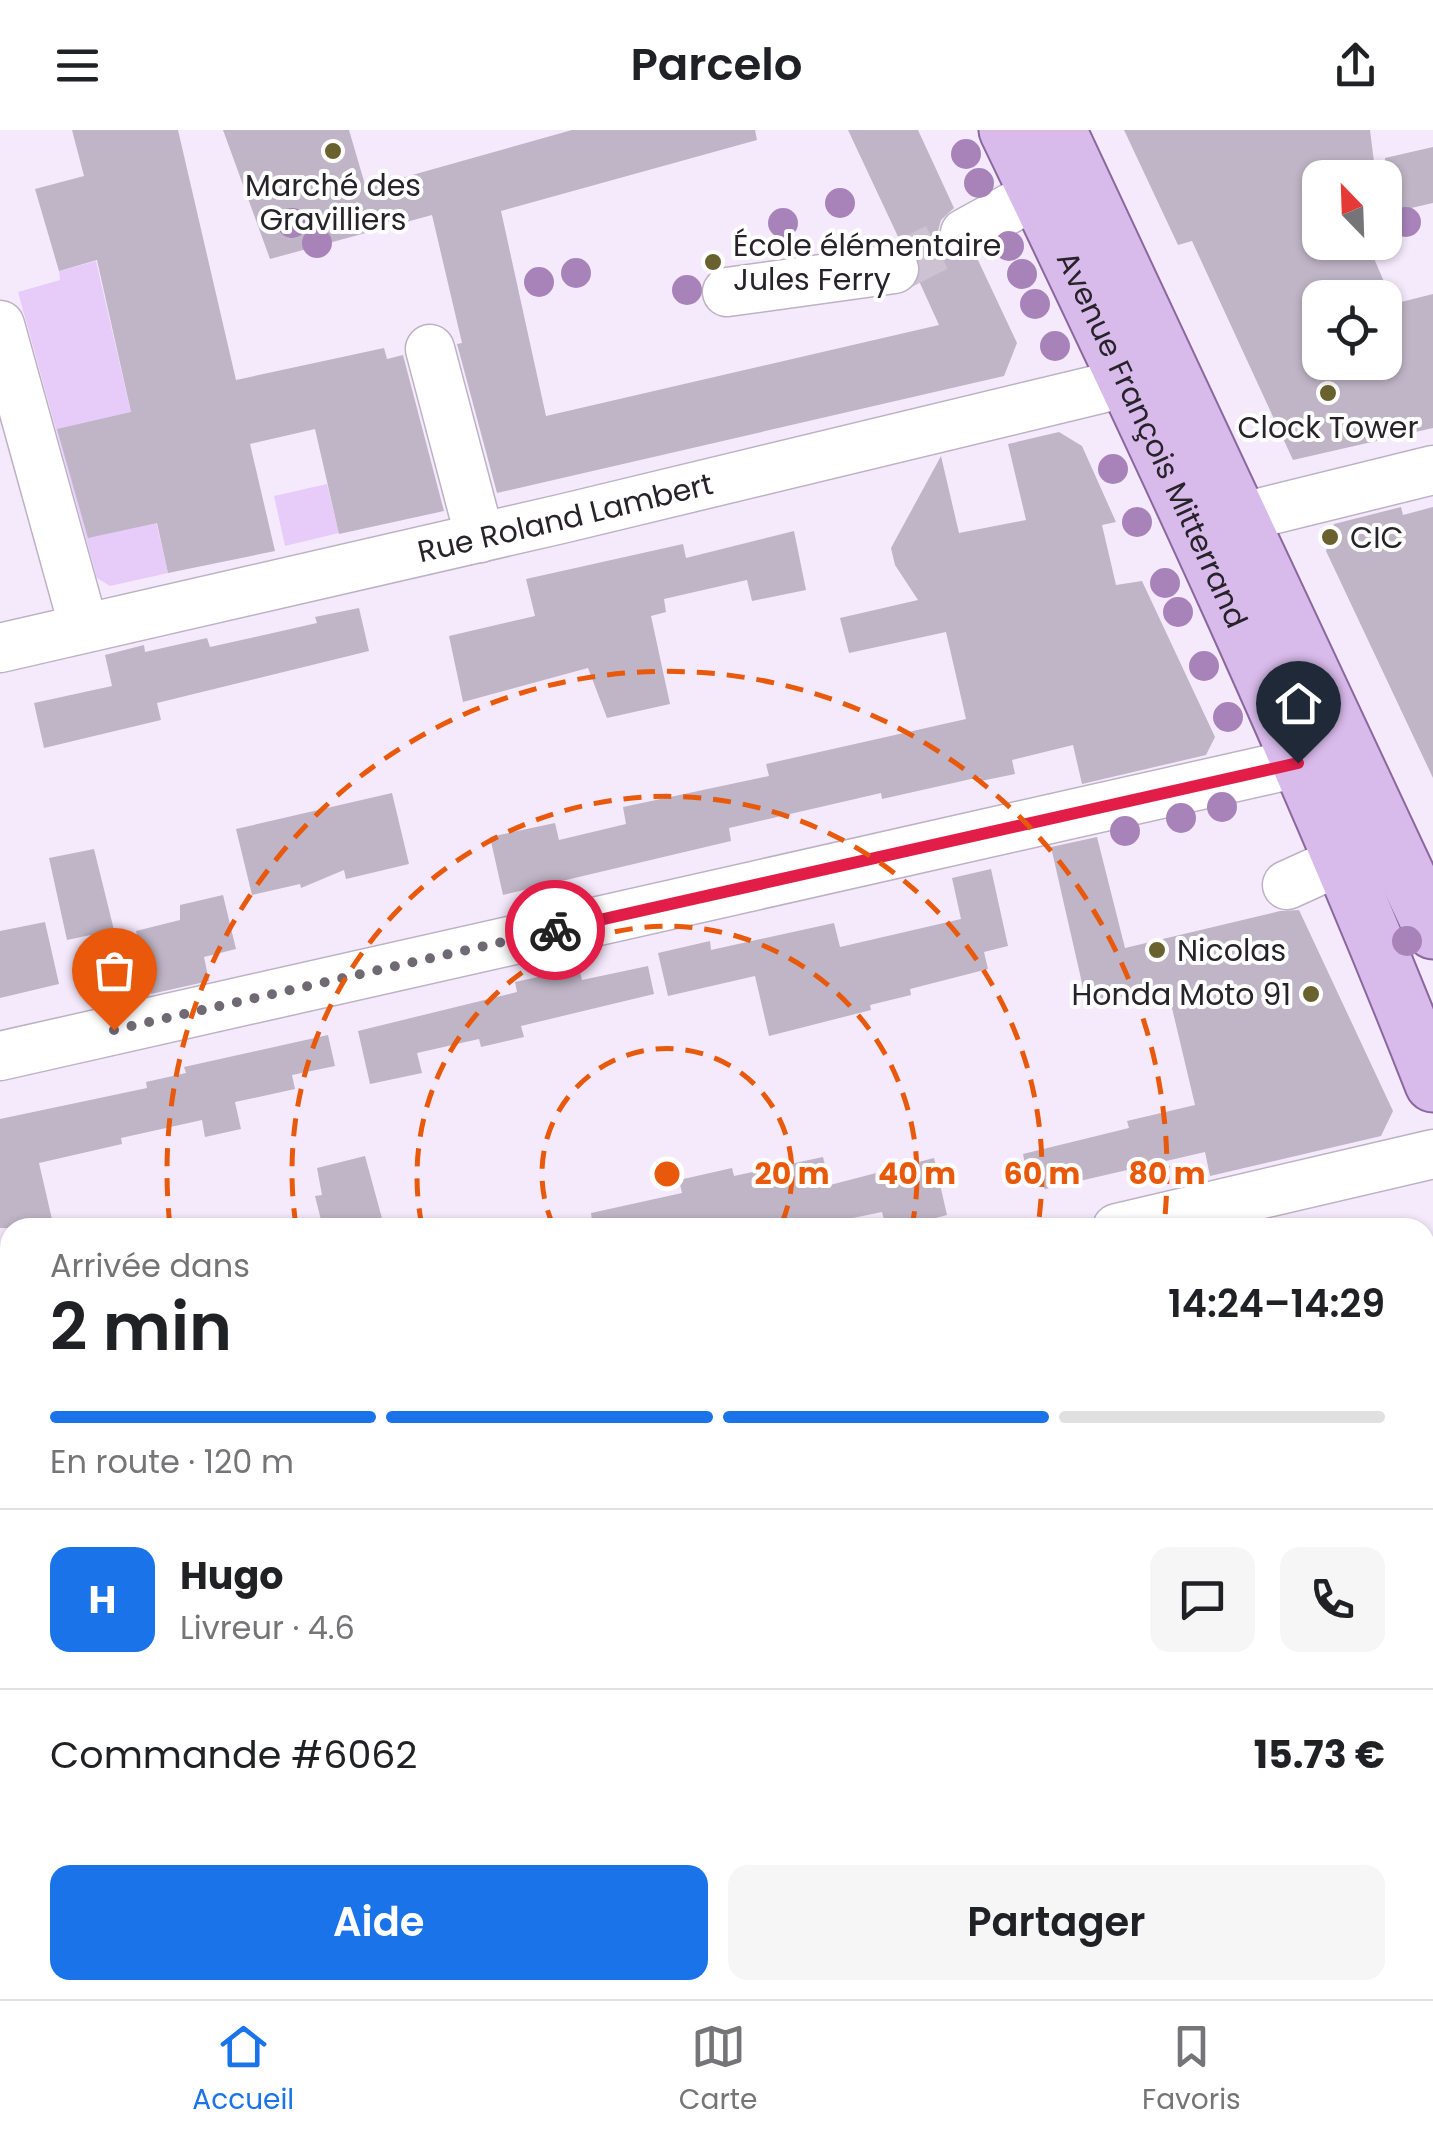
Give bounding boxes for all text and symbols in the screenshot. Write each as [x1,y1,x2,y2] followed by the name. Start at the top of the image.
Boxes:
[630,33,803,96] text: Parcelo
[50,38,105,93] icon: menu
[1328,38,1383,93] icon: share
[322,140,344,162] marker: Marché des Gravilliers
[1302,160,1402,260] north arrow
[1302,160,1402,380] map controls
[245,164,421,241] place label: Marché des Gravilliers
[733,224,1001,301] place label: École élémentaire Jules Ferry
[1047,244,1259,635] street label: Avenue François Mitterrand
[702,251,724,273] marker: École élémentaire Jules Ferry
[1302,280,1402,380] button: locate
[1317,382,1339,404] marker: Clock Tower
[1237,406,1419,449] place label: Clock Tower
[413,462,717,573] street label: Rue Roland Lambert
[1350,516,1404,559] place label: CIC
[1319,526,1341,548] marker: CIC
[1256,661,1341,764] pin
[1271,676,1326,731] icon: home
[505,880,605,980] courier
[528,903,583,958] icon: bike
[72,928,157,1031] pin
[1177,929,1286,972] place label: Nicolas
[1146,939,1168,961] marker: Nicolas
[87,943,142,998] icon: bag
[1072,973,1291,1016] place label: Honda Moto 91
[1300,983,1322,1005] marker: Honda Moto 91
[755,1152,829,1195] text: 20 m
[878,1152,956,1195] text: 40 m
[1004,1152,1080,1195] text: 60 m
[1128,1152,1206,1195] text: 80 m
[649,1156,685,1192] centre of rings
[50,1243,250,1288] text: Arrivée dans
[1168,1277,1385,1330] text: 14:24–14:29
[50,1282,232,1373] text: 2 min
[50,1439,294,1484] text: En route · 120 m
[1150,1547,1255,1652] button: chat
[1280,1547,1385,1652] button: phone
[180,1549,283,1602] text: Hugo
[89,1573,116,1626] text: H
[180,1605,355,1650] text: Livreur · 4.6
[50,1728,417,1781] text: Commande #6062
[1254,1728,1385,1781] text: 15.73 €
[50,1865,708,1980] button: Aide
[728,1865,1385,1980] button: Partager
[192,2019,294,2121] tab: Accueil
[679,2019,757,2121] tab: Carte
[1142,2019,1241,2121] tab: Favoris

